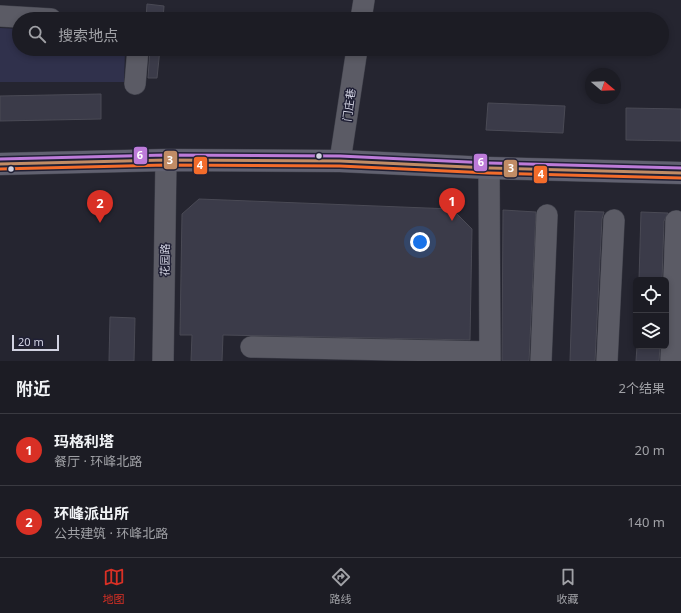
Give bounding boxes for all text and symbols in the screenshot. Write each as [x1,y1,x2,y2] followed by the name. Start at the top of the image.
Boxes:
[12,12,669,56] search box
[26,23,48,45] icon: search
[58,25,118,45] text: 搜索地点
[585,68,621,104] north arrow
[339,88,358,122] street label: 门庄巷
[133,146,148,165] line badge: 6
[137,147,143,162] text: 6
[163,150,178,170] line badge: 3
[314,151,324,161] unlabelled marker
[167,152,173,167] text: 3
[473,153,488,172] line badge: 6
[478,154,484,169] text: 6
[193,156,208,175] line badge: 4
[197,157,204,172] text: 4
[503,159,518,178] line badge: 3
[508,160,514,175] text: 3
[6,164,16,174] unlabelled marker
[533,165,548,184] line badge: 4
[538,166,545,181] text: 4
[439,188,465,221] pin: 1
[87,190,113,223] pin: 2
[410,232,430,252] your location
[157,243,172,277] street label: 花园路
[633,277,669,349] map controls
[633,277,669,313] button: locate
[633,313,669,349] button: layers
[12,333,59,352] scale bar
[18,334,44,349] text: 20 m
[16,377,50,400] text: 附近
[619,379,665,397] text: 2个结果
[54,431,114,451] text: 玛格利塔
[25,441,33,459] text: 1
[635,441,665,459] text: 20 m
[54,452,142,470] text: 餐厅 · 环峰北路
[54,503,129,523] text: 环峰派出所
[25,513,33,531] text: 2
[627,513,665,531] text: 140 m
[54,524,168,542] text: 公共建筑 · 环峰北路
[103,566,125,606] tab: 地图
[330,566,352,606] tab: 路线
[557,566,579,606] tab: 收藏

